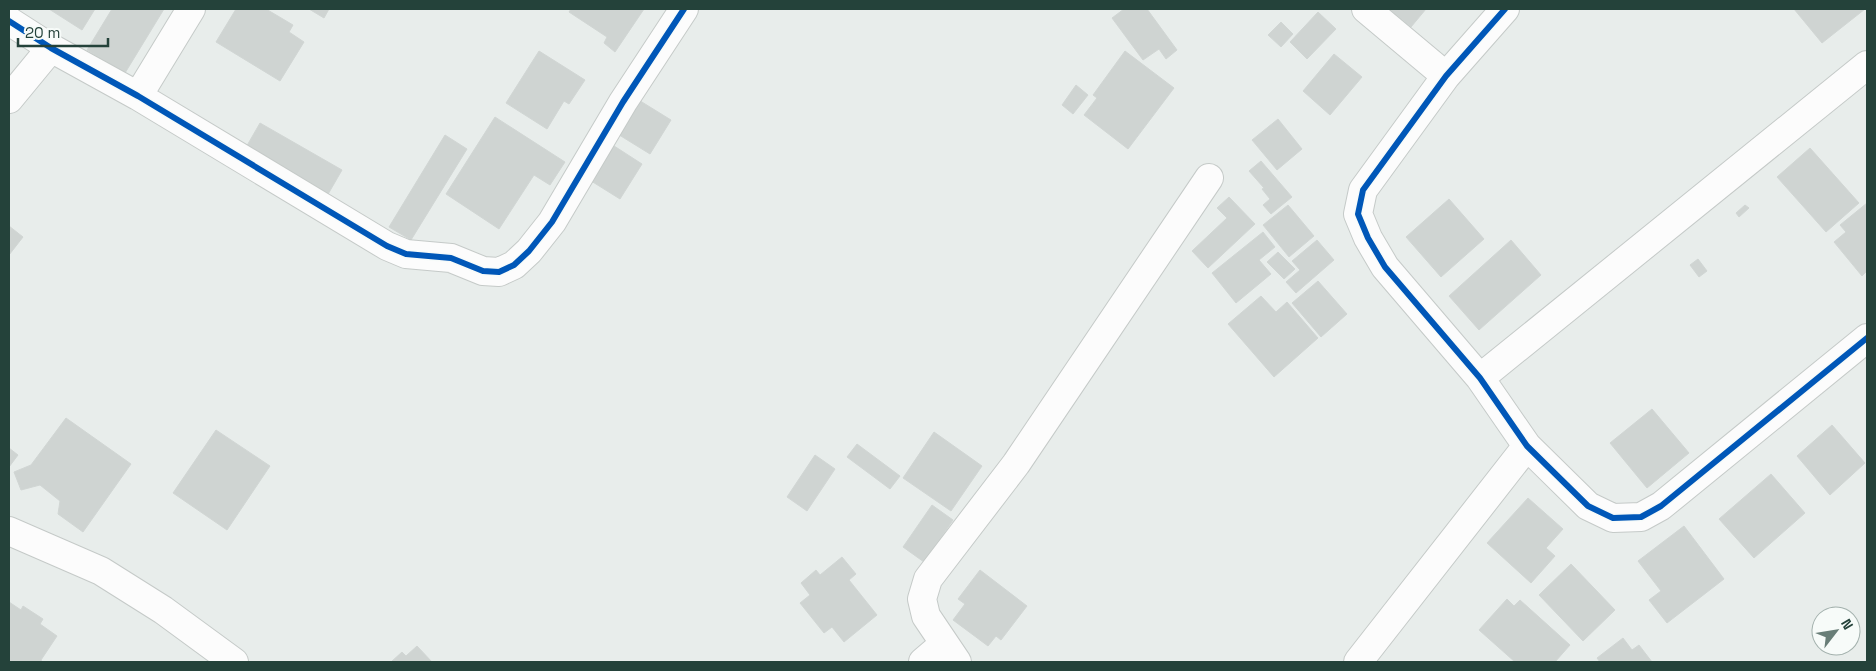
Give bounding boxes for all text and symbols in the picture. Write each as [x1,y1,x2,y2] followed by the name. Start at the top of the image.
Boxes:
[18,15,108,47] scale bar
[25,23,60,42] text: 20 m
[1811,606,1861,656] north arrow
[1837,616,1857,633] text: N

